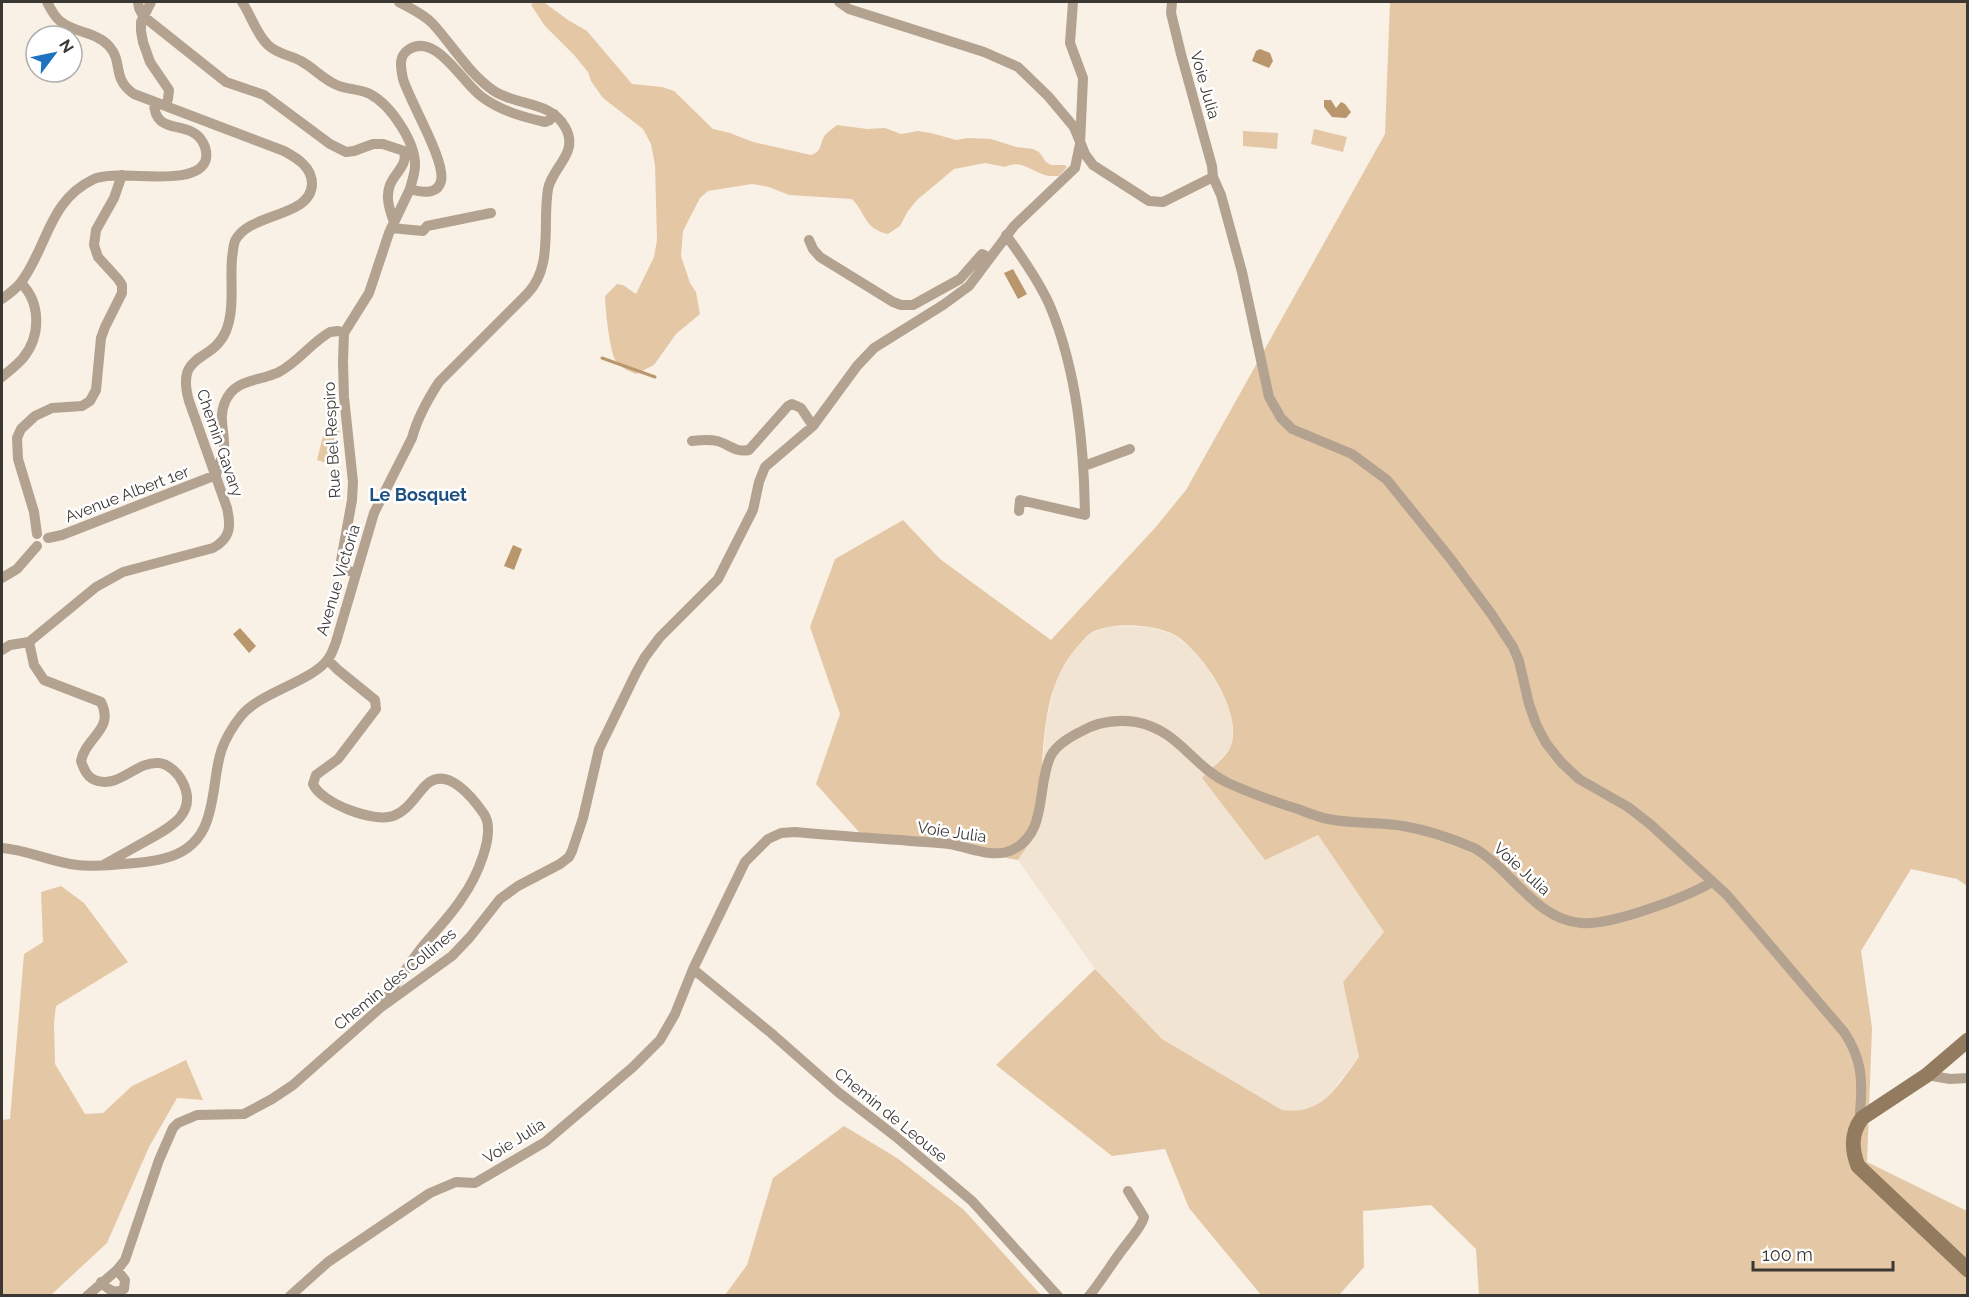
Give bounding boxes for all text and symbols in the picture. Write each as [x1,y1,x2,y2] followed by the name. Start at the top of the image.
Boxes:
[24,24,84,84] north arrow
[55,36,78,57] text: N
[1186,49,1224,121] street label: Voie Julia
[319,381,345,499] street label: Rue Bel Respiro
[193,387,247,500] street label: Chemin Gavary
[62,462,192,526] street label: Avenue Albert 1er
[369,484,467,505] district label: Le Bosquet
[312,522,364,638] street label: Avenue Victoria
[916,818,988,846] street label: Voie Julia
[1490,839,1554,899] street label: Voie Julia
[330,924,460,1034] street label: Chemin des Collines
[831,1064,951,1166] street label: Chemin de Leouse
[479,1115,549,1167] street label: Voie Julia
[1753,1234,1892,1272] scale bar
[1762,1244,1813,1265] text: 100 m

